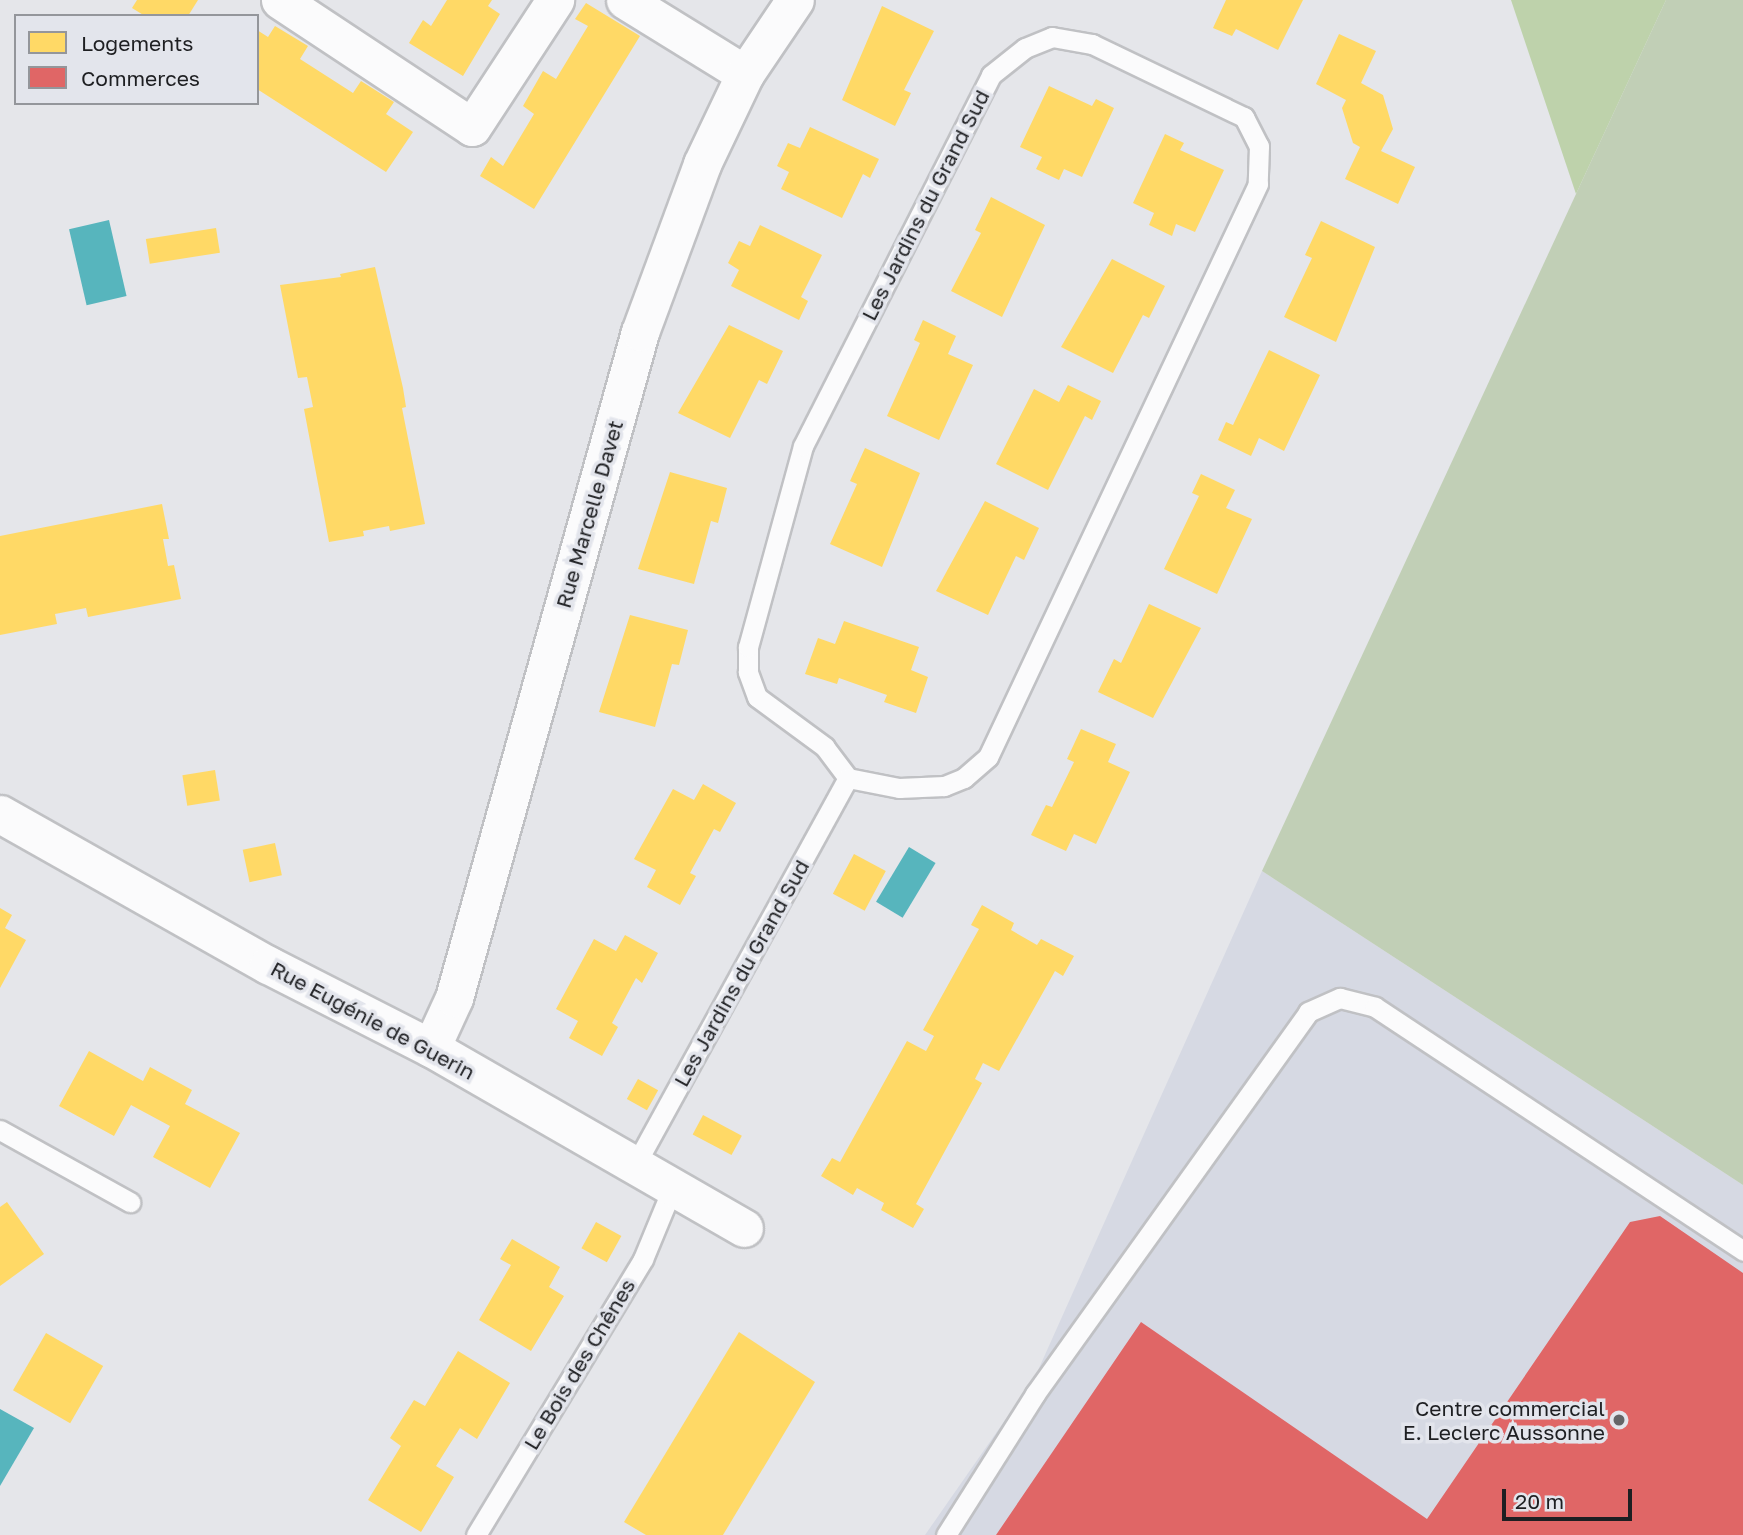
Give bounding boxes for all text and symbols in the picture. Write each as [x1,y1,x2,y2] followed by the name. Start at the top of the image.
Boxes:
[14,14,259,105] legend
[81,30,193,56] text: Logements
[81,65,200,91] text: Commerces
[856,86,994,324] street label: Les Jardins du Grand Sud
[550,417,628,611] street label: Rue Marcelle Davet
[668,855,814,1091] street label: Les Jardins du Grand Sud
[267,956,479,1084] street label: Rue Eugénie de Guerin
[518,1274,640,1454] street label: Le Bois des Chênes
[1403,1395,1605,1445] place label: Centre commercial E. Leclerc Aussonne
[1611,1412,1627,1428] marker: Centre commercial E. Leclerc Aussonne
[1505,1476,1634,1520] scale bar
[1515,1488,1564,1514] text: 20 m

